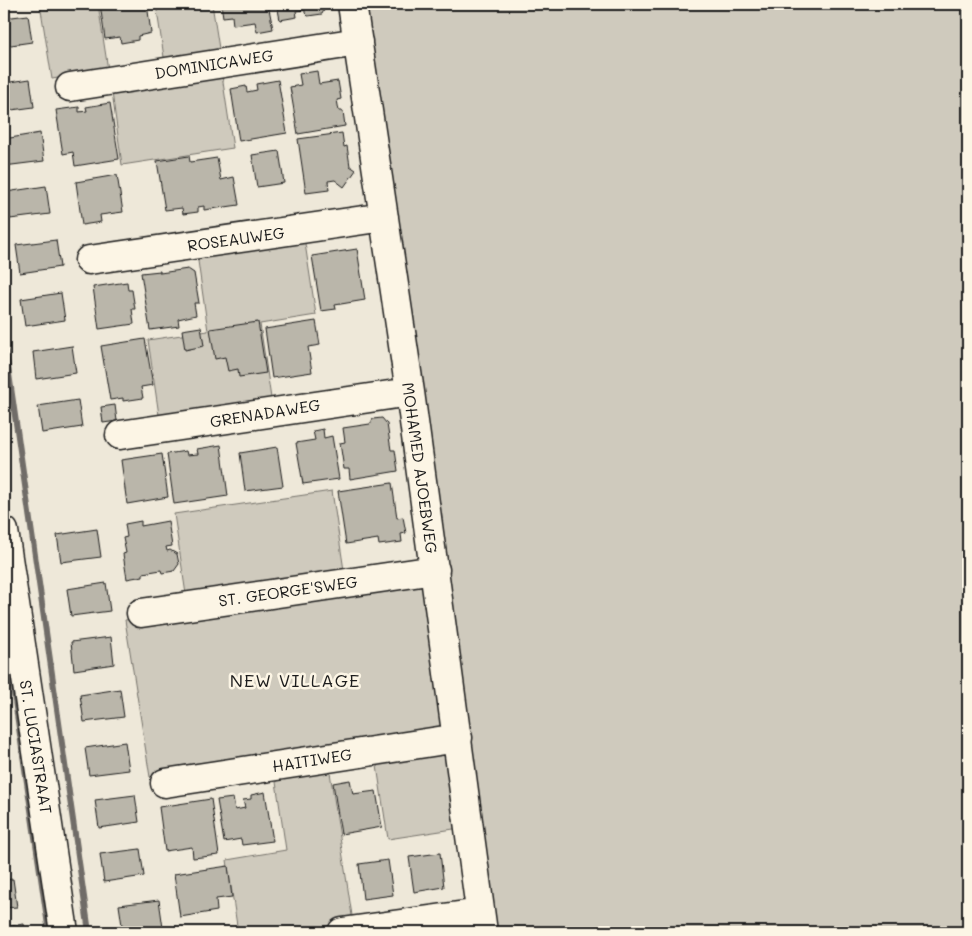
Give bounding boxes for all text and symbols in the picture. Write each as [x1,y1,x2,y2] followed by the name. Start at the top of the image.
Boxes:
[153,44,275,83] street label: DOMINICAWEG
[186,221,286,256] street label: ROSEAUWEG
[398,381,443,555] street label: MOHAMED AJOEBWEG
[208,393,322,432] street label: GRENADAWEG
[217,570,359,611] street label: ST. GEORGE'SWEG
[230,668,360,692] district label: NEW VILLAGE
[16,678,57,816] street label: ST. LUCIASTRAAT
[271,743,353,776] street label: HAITIWEG

